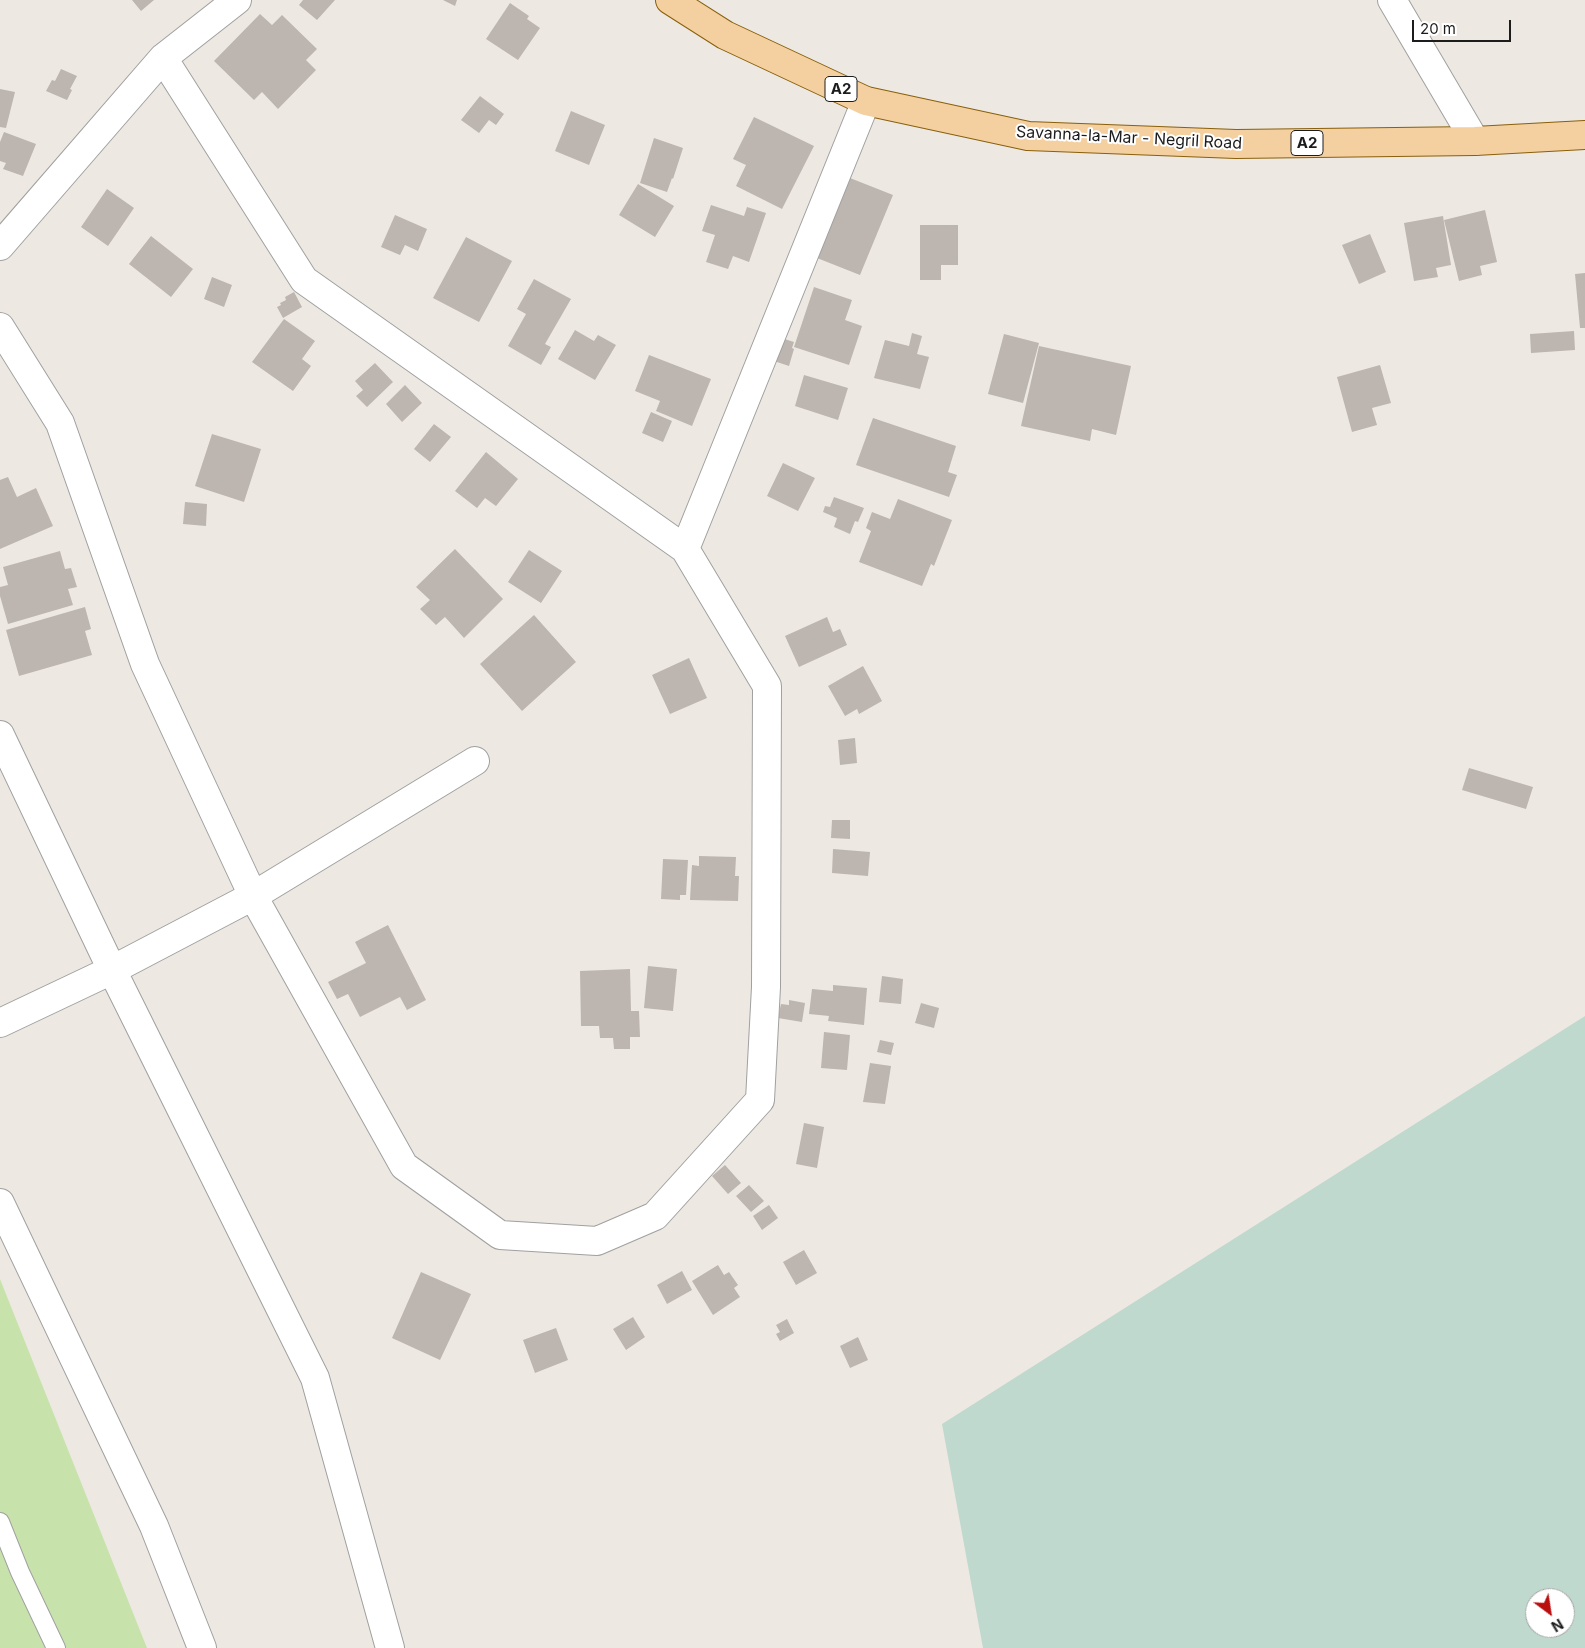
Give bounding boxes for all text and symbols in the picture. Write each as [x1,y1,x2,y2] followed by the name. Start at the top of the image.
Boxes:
[1415,10,1514,42] scale bar
[1420,19,1456,38] text: 20 m
[825,76,857,102] road number: A2
[1015,122,1243,154] street label: Savanna-la-Mar - Negril Road
[1291,130,1323,156] road number: A2
[1525,1588,1575,1638] north arrow
[1549,1615,1566,1635] text: N

